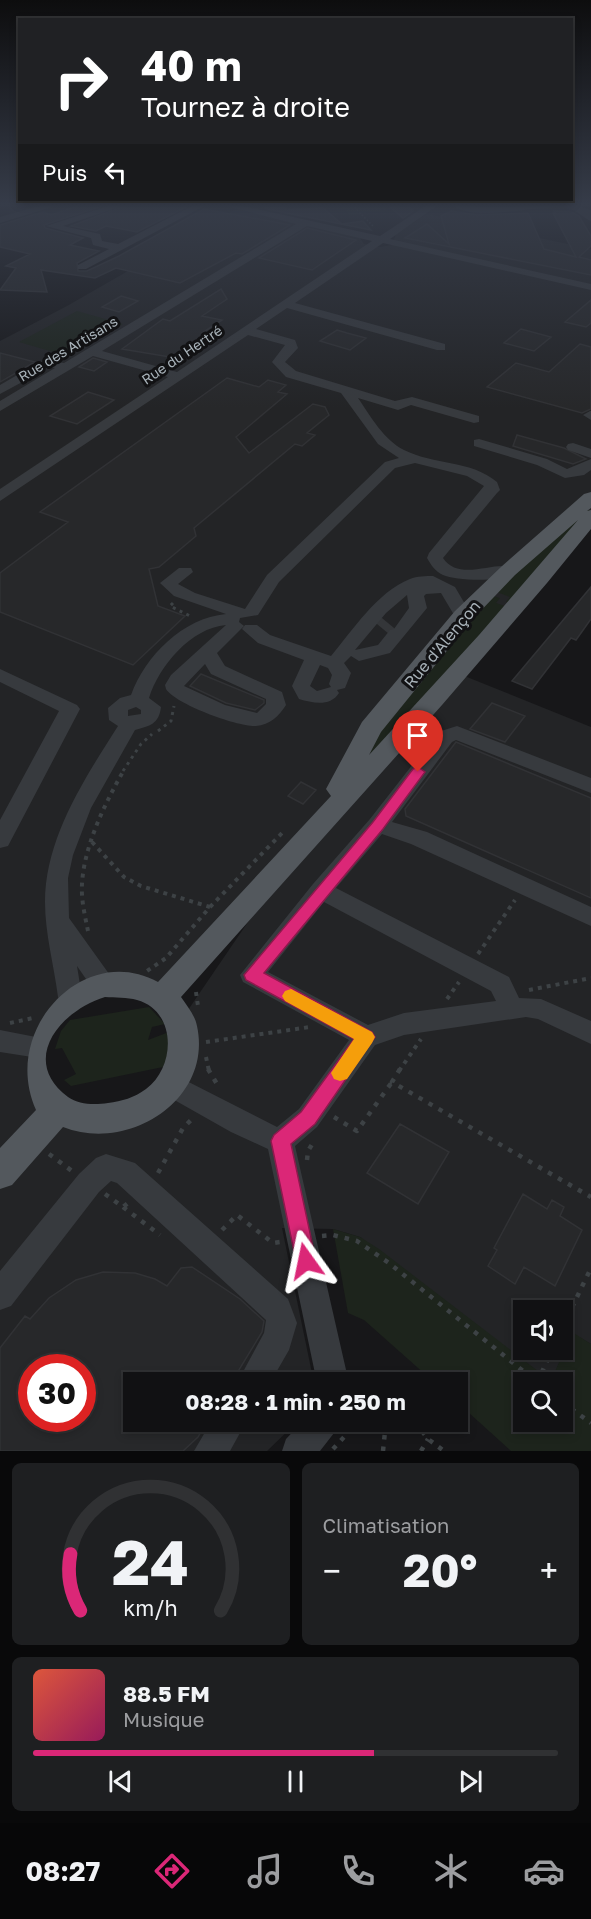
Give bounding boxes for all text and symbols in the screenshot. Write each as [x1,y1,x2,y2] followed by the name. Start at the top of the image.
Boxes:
[141,40,242,90] text: 40 m
[42,42,120,120] icon: right
[141,91,350,123] text: Tournez à droite
[99,156,132,189] icon: left
[42,159,87,186] text: Puis
[15,312,120,385] street label: Rue des Artisans
[138,321,225,388] street label: Rue du Hertré
[400,596,484,692] street label: Rue d'Alençon
[392,710,443,772] pin
[401,719,434,752] icon: arrive
[274,1229,338,1293] position arrow
[513,1300,573,1432] map controls
[513,1300,573,1360] button: sound
[18,1354,96,1432] speed limit sign: 30
[513,1372,573,1432] button: search
[185,1388,406,1415] text: 08:28 · 1 min · 250 m
[323,1513,449,1537] text: Climatisation
[112,1524,189,1599] text: 24
[403,1543,477,1597] text: 20°
[323,1551,341,1590] text: −
[540,1551,558,1590] text: +
[123,1595,178,1621] text: km/h
[123,1680,210,1707] text: 88.5 FM
[123,1707,204,1731] text: Musique
[104,1765,137,1798] icon: previous
[279,1765,312,1798] icon: pause
[454,1765,487,1798] icon: next
[151,1850,193,1892] icon: directions
[244,1850,286,1892] icon: music
[337,1850,379,1892] icon: phone
[430,1850,472,1892] icon: climate
[523,1850,565,1892] icon: car
[26,1855,100,1887] text: 08:27

